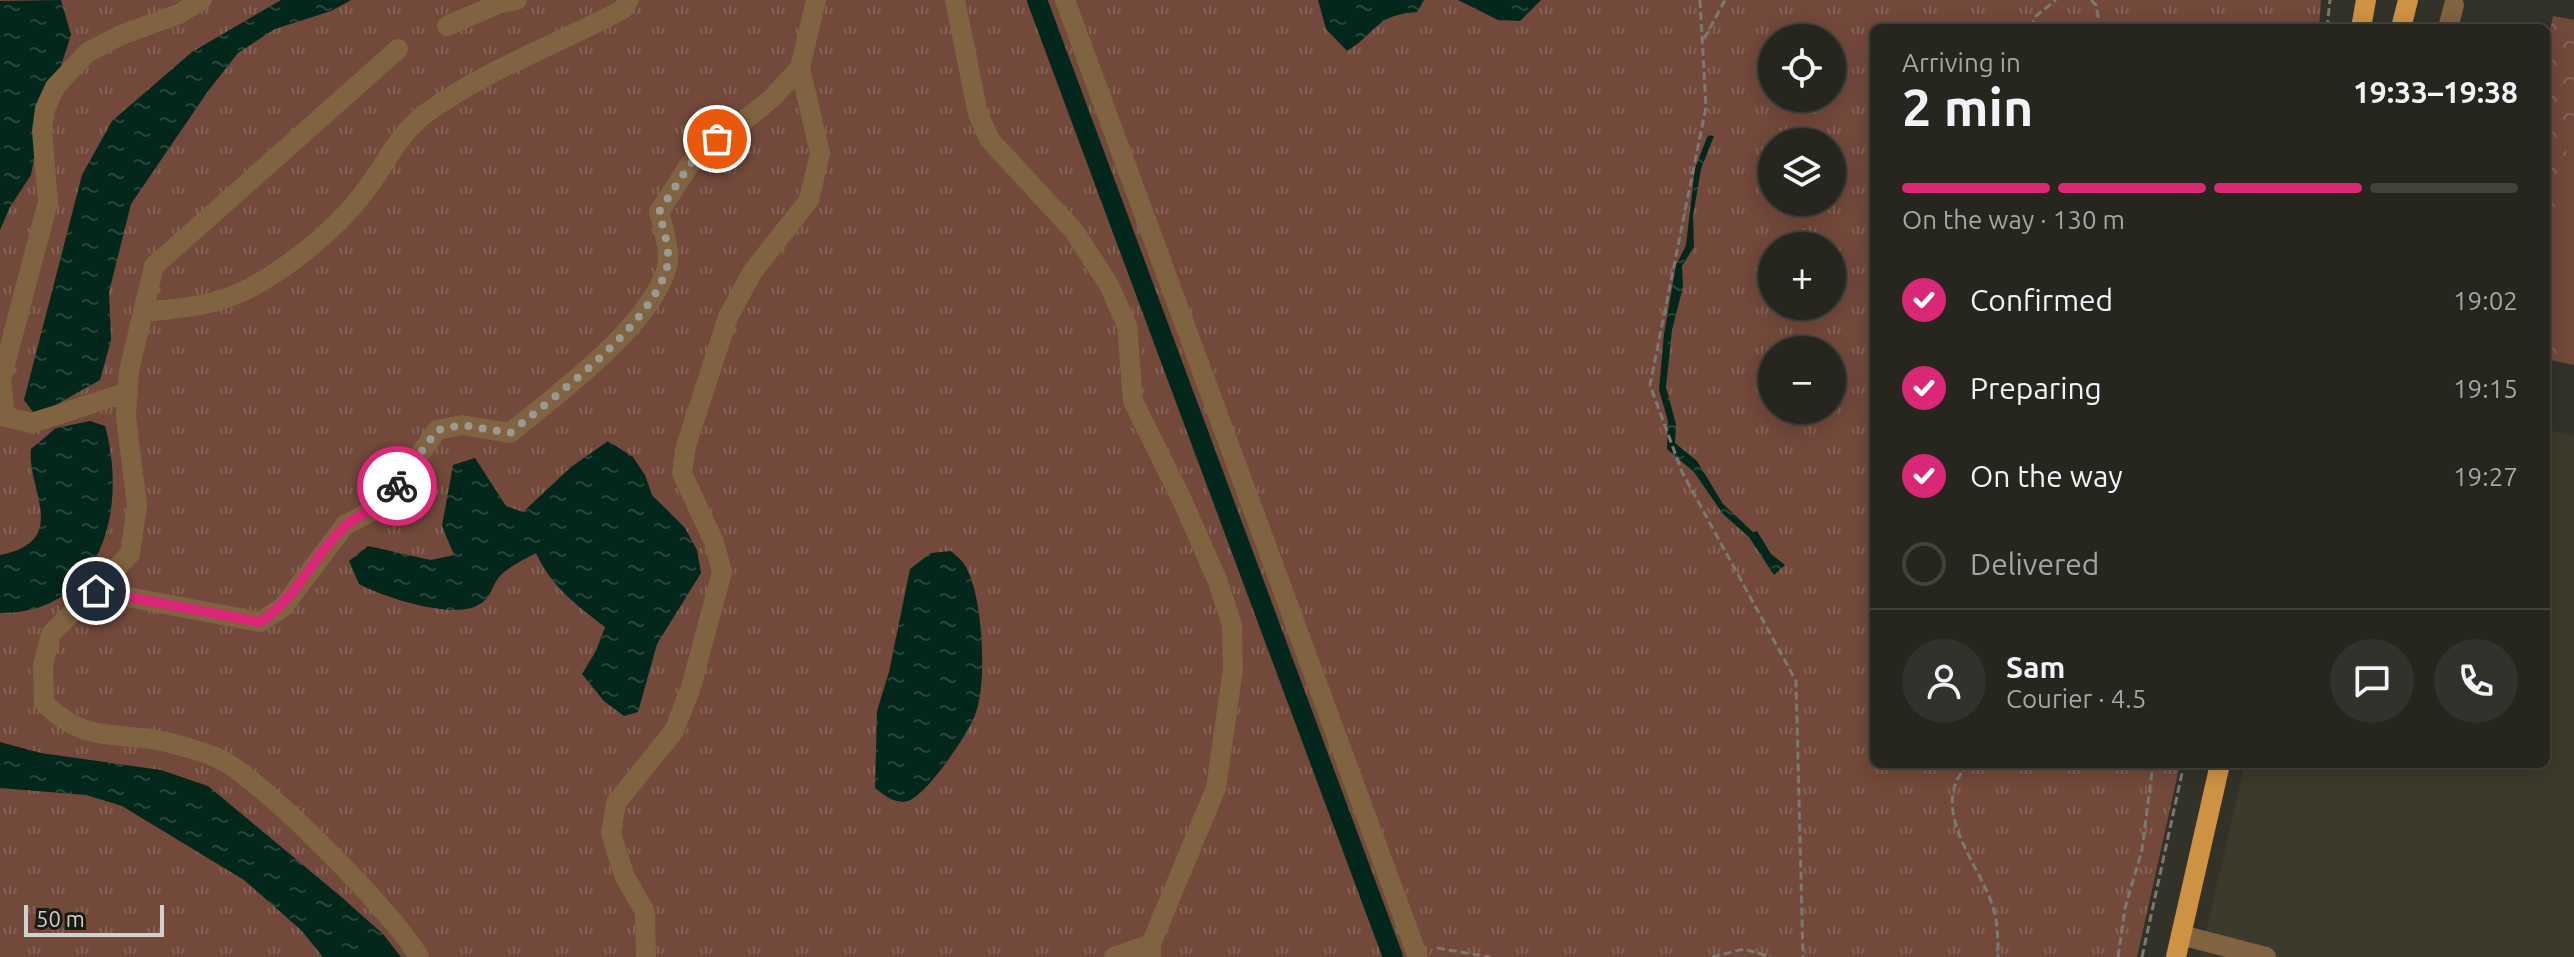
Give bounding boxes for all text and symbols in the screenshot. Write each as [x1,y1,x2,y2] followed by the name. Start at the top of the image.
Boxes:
[1758,24,1846,424] map controls
[1758,24,1846,112] button: locate
[1902,48,2021,77] text: Arriving in
[2353,75,2518,109] text: 19:33–19:38
[1902,78,2033,136] text: 2 min
[683,105,751,173] pin
[695,117,739,161] icon: bag
[1758,128,1846,216] button: layers
[1902,205,2125,234] text: On the way · 130 m
[1758,232,1846,320] button: +
[1902,278,1946,322] icon: check
[1970,283,2113,317] text: Confirmed
[2453,286,2518,315] text: 19:02
[1758,336,1846,424] button: −
[1902,366,1946,410] icon: check
[1970,371,2102,405] text: Preparing
[2453,374,2518,403] text: 19:15
[357,446,437,526] courier
[1902,454,1946,498] icon: check
[1970,459,2123,493] text: On the way
[2453,462,2518,491] text: 19:27
[375,464,419,508] icon: bike
[1970,547,2099,581] text: Delivered
[62,557,130,625] pin
[74,569,118,613] icon: home
[1902,639,1986,723] button: person
[2330,639,2414,723] button: chat
[2434,639,2518,723] button: phone
[2006,650,2065,684] text: Sam
[2006,684,2146,713] text: Courier · 4.5
[24,901,164,937] scale bar
[36,906,85,931] text: 50 m

